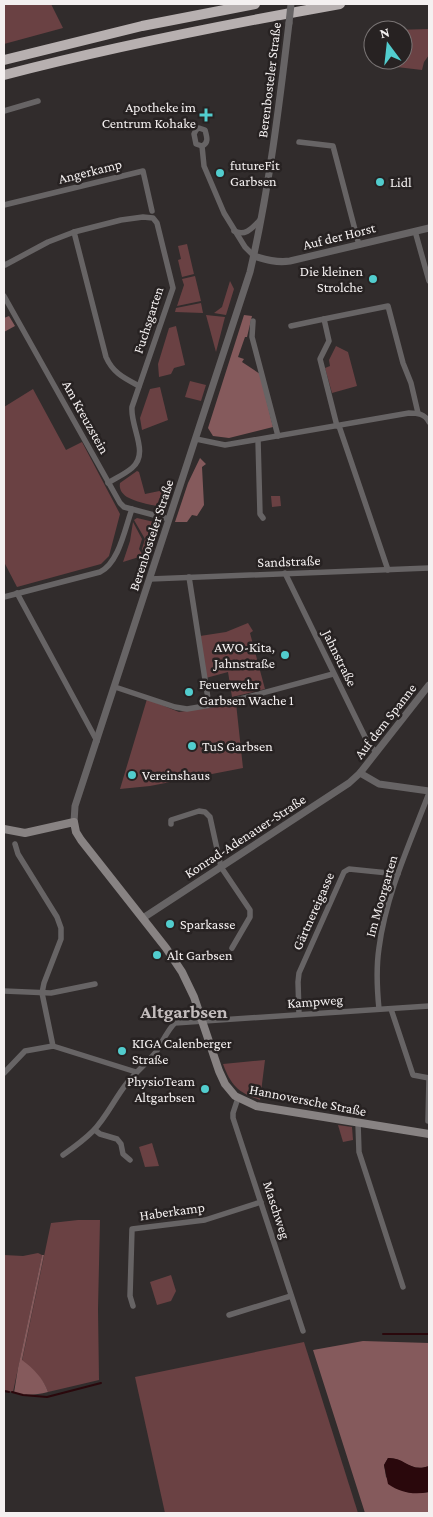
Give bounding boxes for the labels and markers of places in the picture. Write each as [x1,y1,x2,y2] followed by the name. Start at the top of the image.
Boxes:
[102,99,196,131] place label: Apotheke im Centrum Kohake
[200,109,212,121] marker: Apotheke im Centrum Kohake
[230,157,280,189] place label: futureFit Garbsen
[214,167,226,179] marker: futureFit Garbsen
[390,174,412,190] place label: Lidl
[374,176,386,188] marker: Lidl
[300,263,363,295] place label: Die kleinen Strolche
[367,273,379,285] marker: Die kleinen Strolche
[212,639,275,671] place label: AWO-Kita, Jahnstraße
[279,649,291,661] marker: AWO-Kita, Jahnstraße
[199,676,294,708] place label: Feuerwehr Garbsen Wache 1
[183,686,195,698] marker: Feuerwehr Garbsen Wache 1
[202,738,273,754] place label: TuS Garbsen
[186,740,198,752] marker: TuS Garbsen
[142,767,210,783] place label: Vereinshaus
[126,769,138,781] marker: Vereinshaus
[180,916,236,932] place label: Sparkasse
[164,918,176,930] marker: Sparkasse
[167,947,233,963] place label: Alt Garbsen
[151,949,163,961] marker: Alt Garbsen
[132,1035,232,1067] place label: KIGA Calenberger Straße
[116,1045,128,1057] marker: KIGA Calenberger Straße
[127,1073,195,1105] place label: PhysioTeam Altgarbsen
[199,1083,211,1095] marker: PhysioTeam Altgarbsen

